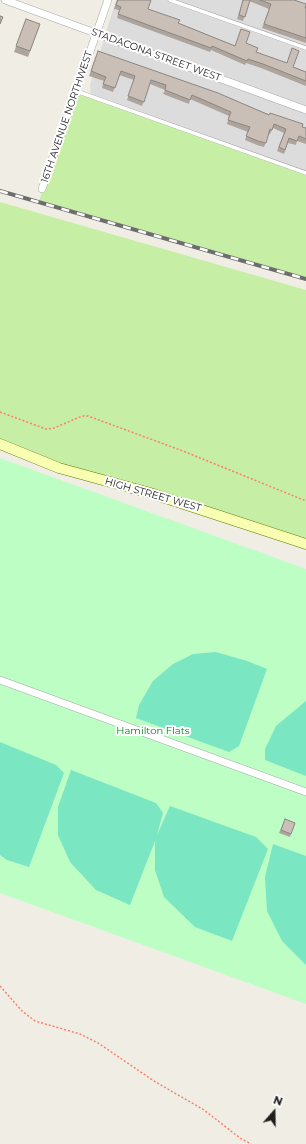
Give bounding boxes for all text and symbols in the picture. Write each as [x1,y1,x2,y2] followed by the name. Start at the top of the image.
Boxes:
[90,26,222,84] street label: STADACONA STREET WEST
[39,50,95,184] street label: 16TH AVENUE NORTHWEST
[103,475,203,515] street label: HIGH STREET WEST
[116,725,190,737] park label: Hamilton Flats
[254,1092,294,1132] north arrow
[272,1093,285,1109] text: N

